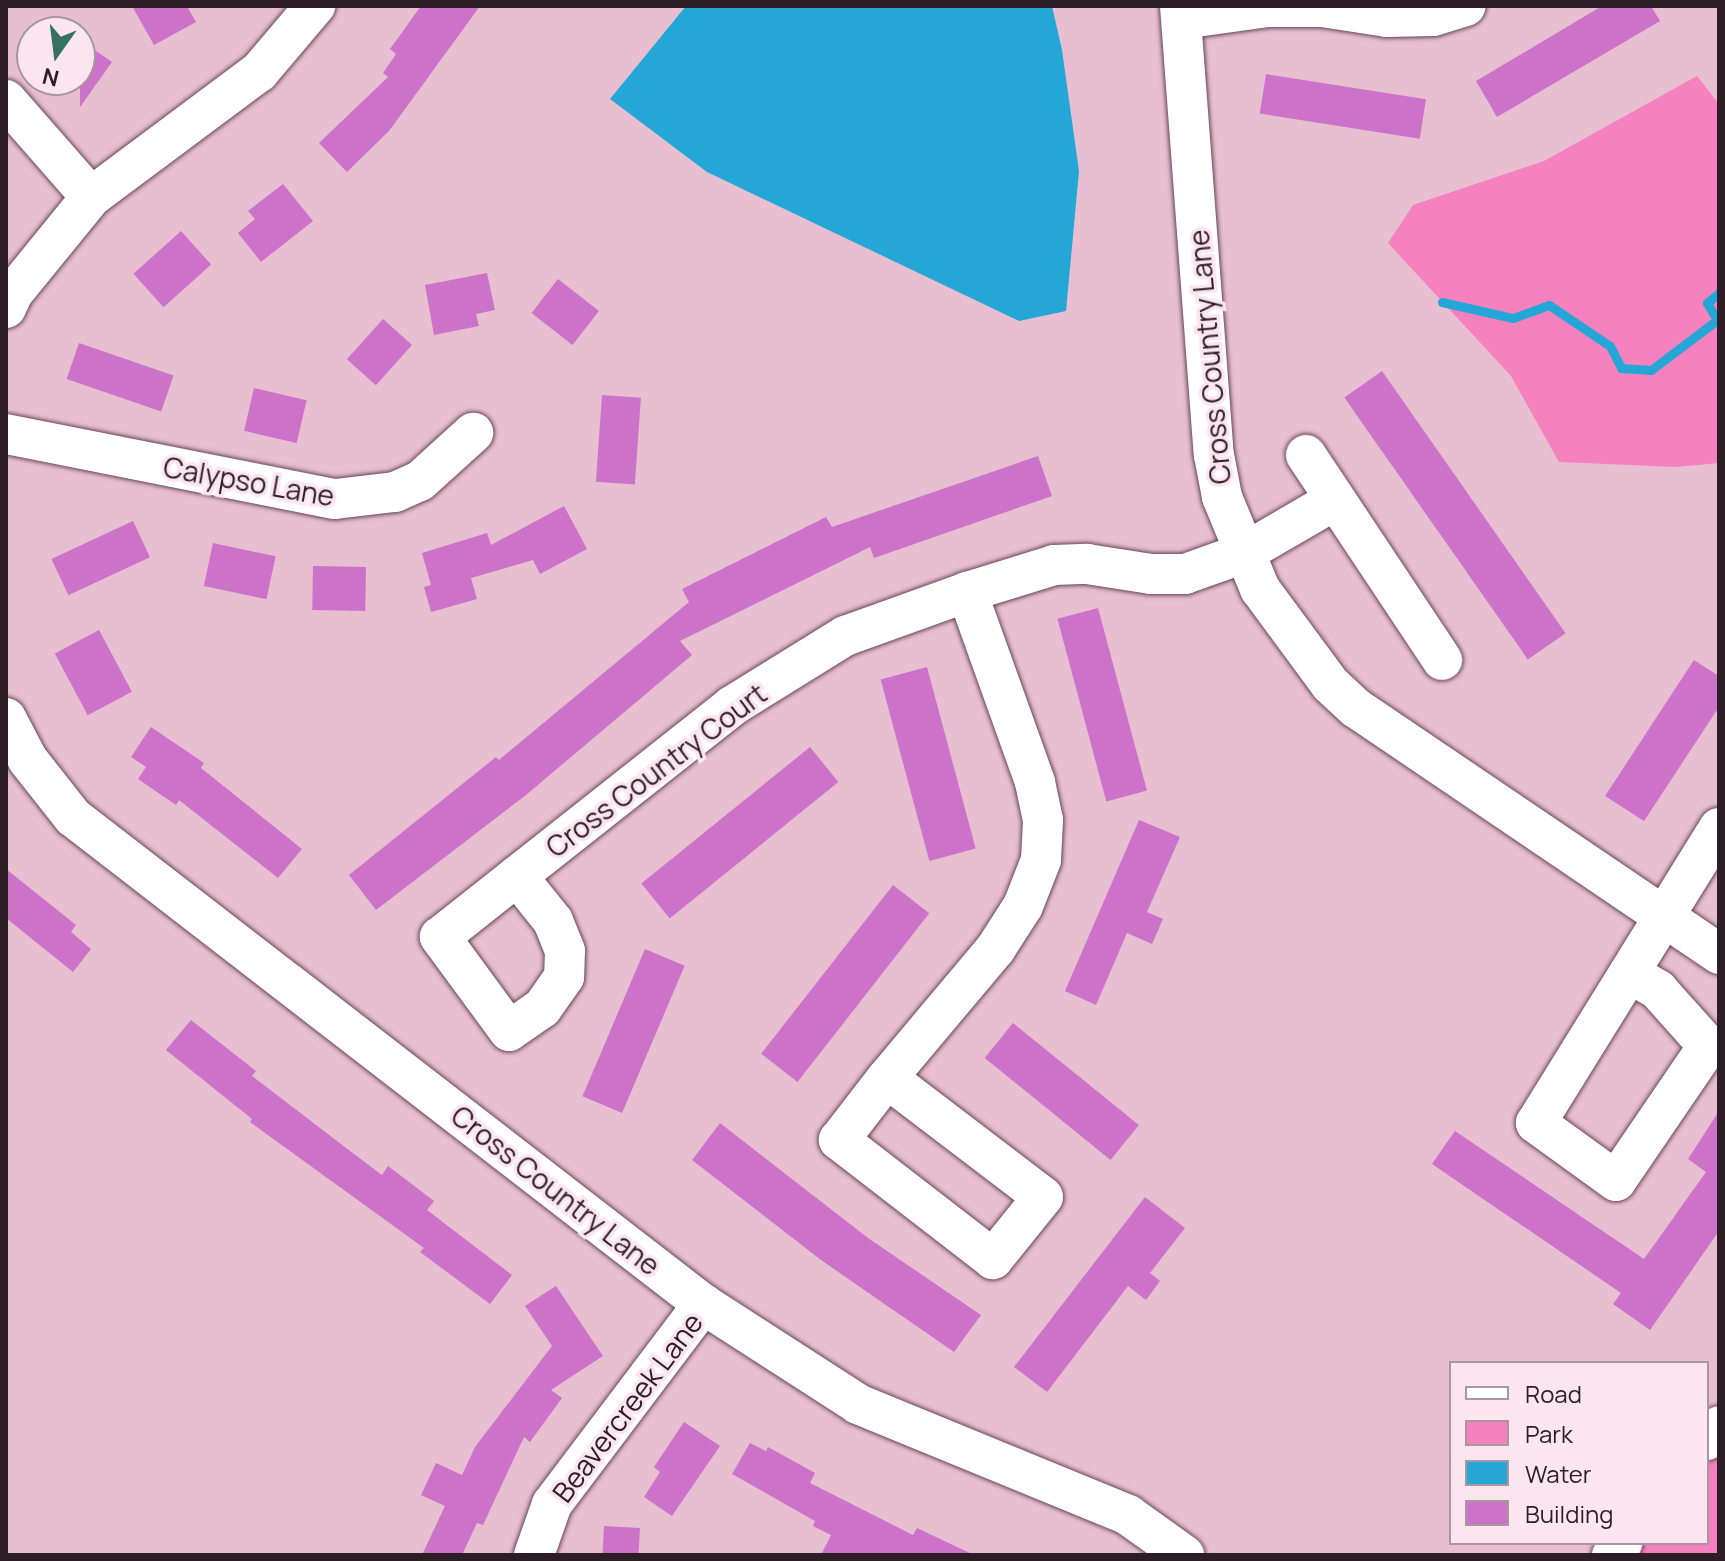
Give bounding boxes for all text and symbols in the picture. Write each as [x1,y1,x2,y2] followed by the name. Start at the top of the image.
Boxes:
[16,16,96,96] north arrow
[39,61,62,94] text: N
[1181,228,1237,486] street label: Cross Country Lane
[161,449,337,513] street label: Calypso Lane
[539,676,773,864] street label: Cross Country Court
[445,1098,667,1282] street label: Cross Country Lane
[545,1306,709,1508] street label: Beavercreek Lane
[1449,1361,1709,1545] legend
[1525,1377,1582,1410] text: Road
[1525,1417,1573,1450] text: Park
[1525,1457,1592,1490] text: Water
[1525,1497,1613,1530] text: Building

